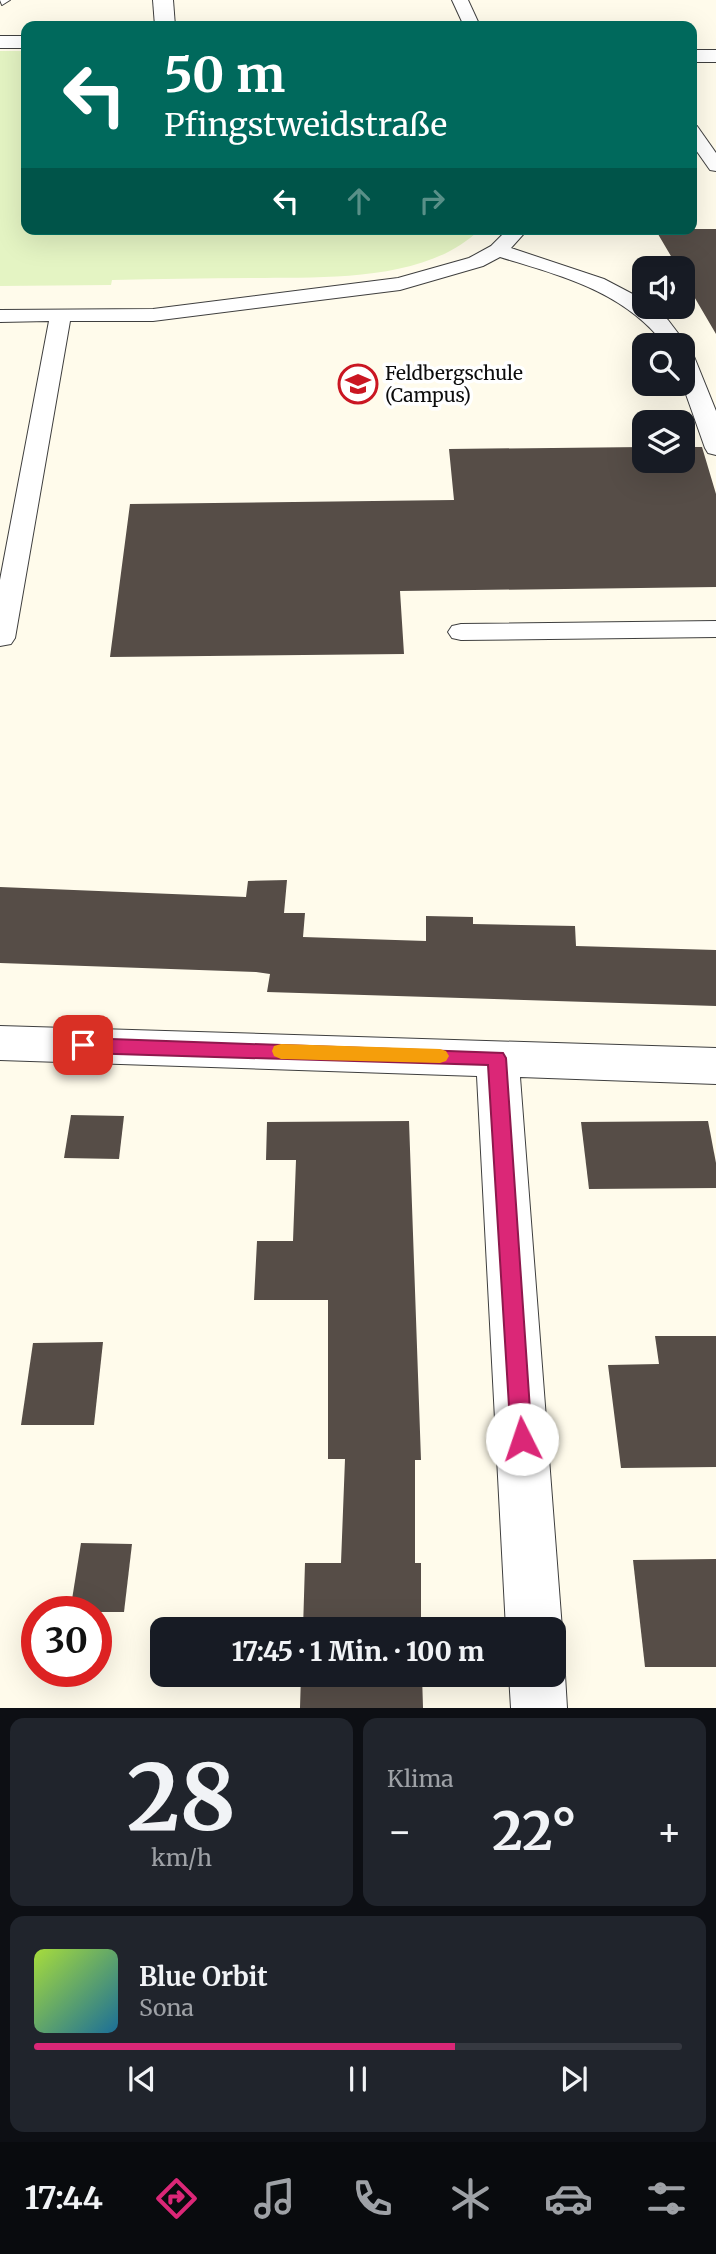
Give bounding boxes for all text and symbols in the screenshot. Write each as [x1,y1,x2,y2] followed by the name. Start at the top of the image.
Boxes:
[164,44,285,105] text: 50 m
[49,49,140,140] icon: left
[164,105,447,145] text: Pfingstweidstraße
[267,182,305,220] icon: left
[340,182,378,220] icon: ahead
[413,182,451,220] icon: right
[632,256,695,473] map controls
[632,256,695,319] button: sound
[632,333,695,396] button: search
[385,361,523,407] place label: Feldbergschule (Campus)
[337,363,379,405] school or university icon: Feldbergschule (Campus)
[632,410,695,473] button: layers
[53,1015,113,1075] pin
[64,1026,102,1064] icon: arrive
[485,1402,559,1476] position arrow
[21,1596,112,1687] speed limit sign: 30
[232,1635,484,1668] text: 17:45 · 1 Min. · 100 m
[127,1740,236,1855] text: 28
[387,1764,454,1793] text: Klima
[492,1799,577,1864] text: 22°
[387,1808,412,1855] text: −
[657,1808,682,1855] text: +
[151,1843,212,1872] text: km/h
[139,1960,268,1993] text: Blue Orbit
[139,1993,194,2022] text: Sona
[123,2060,161,2098] icon: previous
[339,2060,377,2098] icon: pause
[555,2060,593,2098] icon: next
[152,2174,201,2223] icon: directions
[250,2174,299,2223] icon: music
[348,2174,397,2223] icon: phone
[446,2174,495,2223] icon: climate
[544,2174,593,2223] icon: car
[642,2174,691,2223] icon: filters
[25,2178,103,2218] text: 17:44

